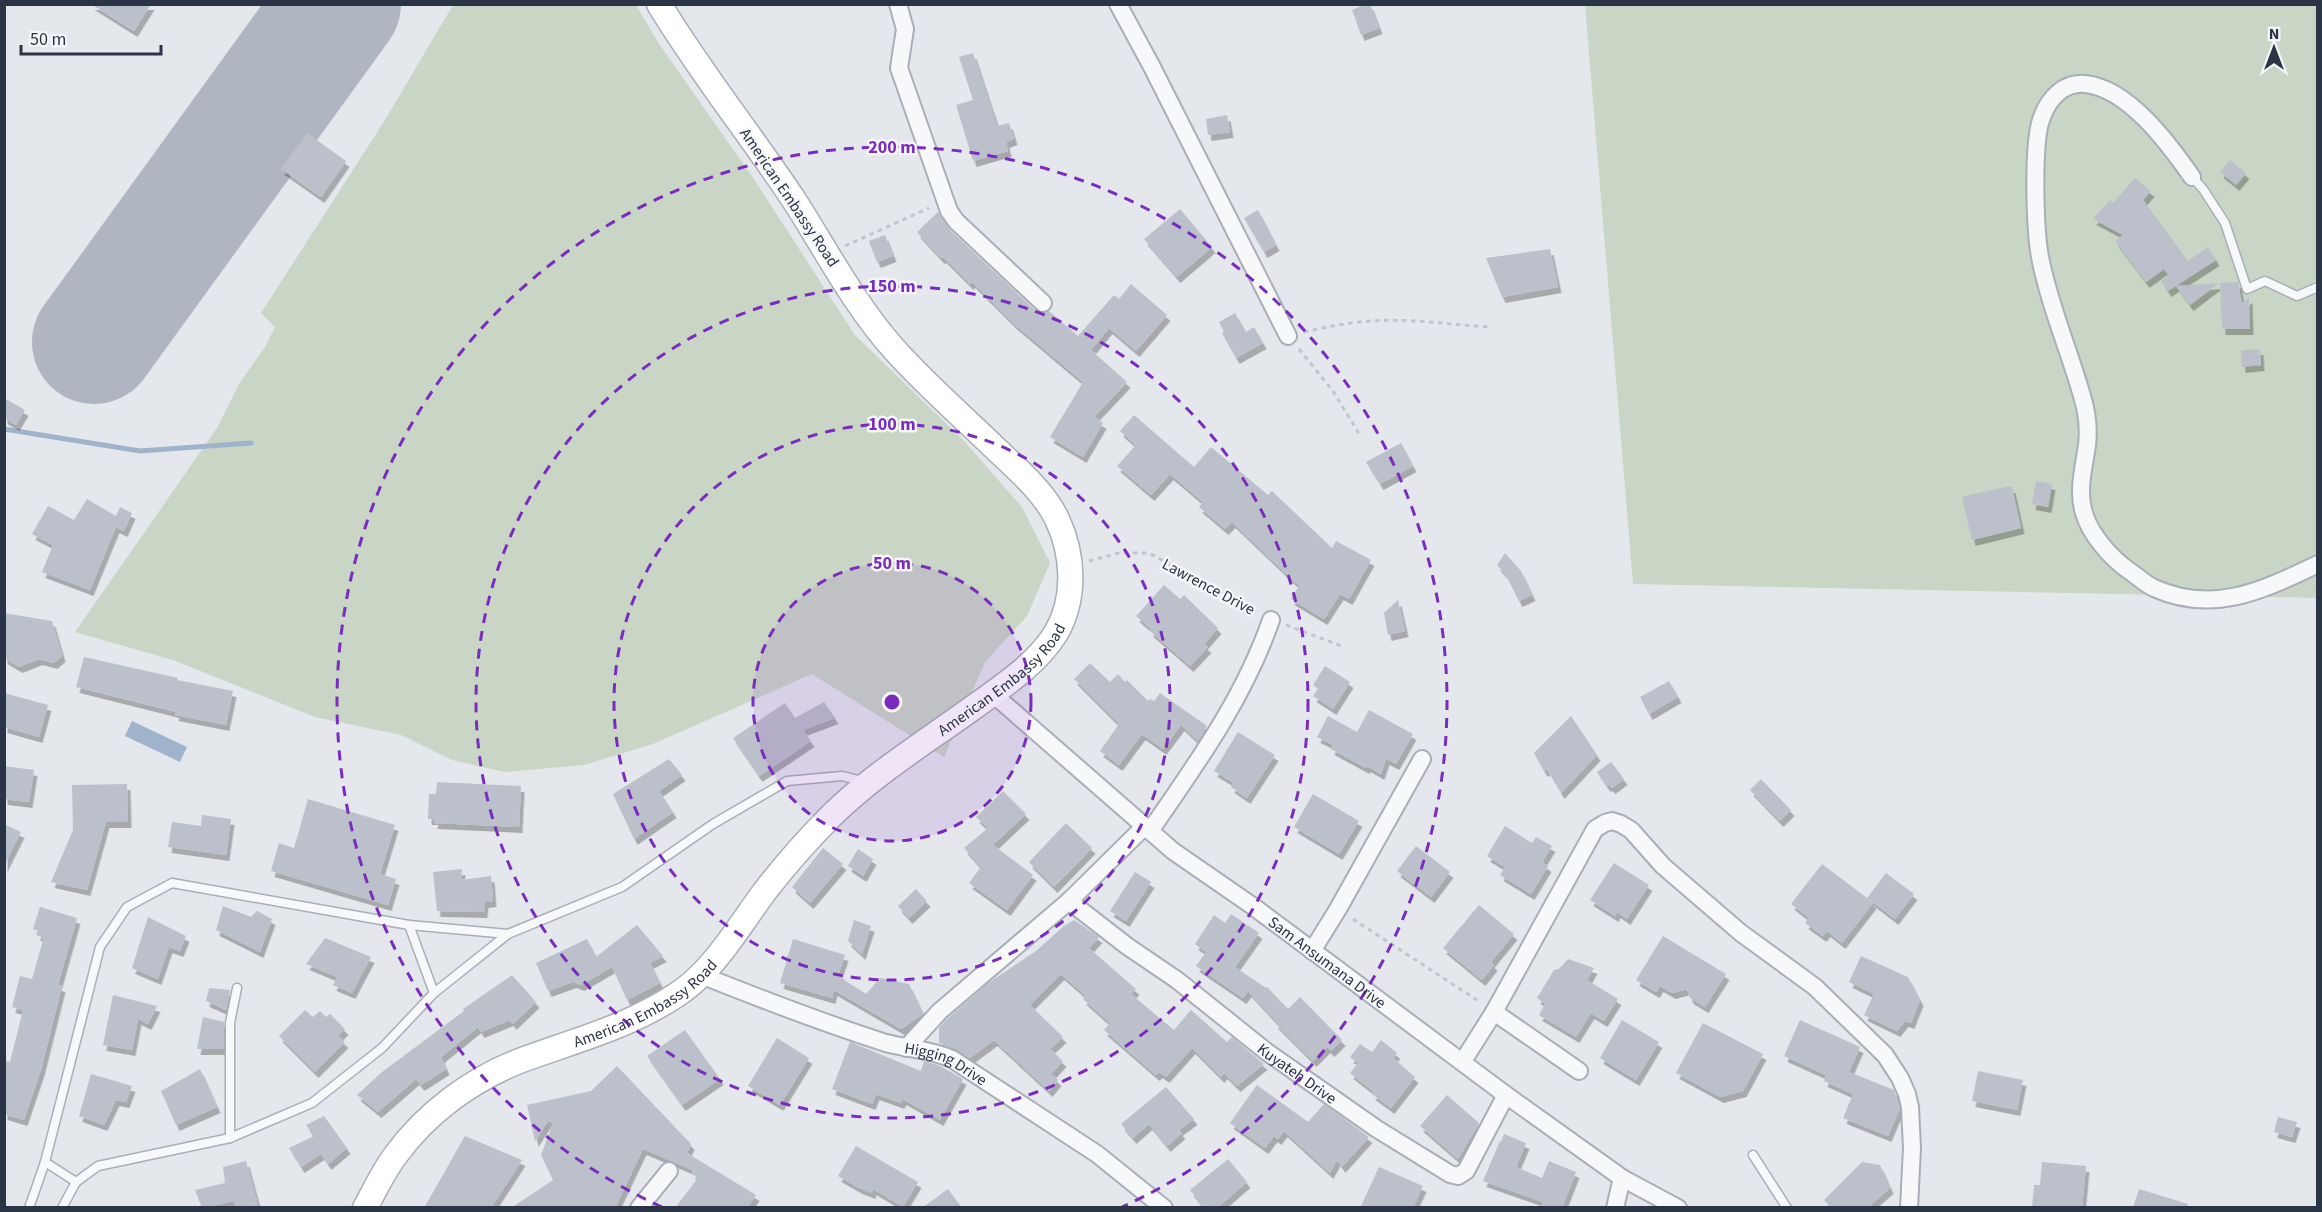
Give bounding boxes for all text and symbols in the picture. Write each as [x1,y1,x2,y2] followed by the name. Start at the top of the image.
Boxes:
[21,18,160,56] scale bar
[2244,18,2304,78] north arrow
[2269,23,2279,45] text: N
[30,27,66,52] text: 50 m
[734,124,844,271] street label: American Embassy Road
[868,135,916,160] text: 200 m
[868,274,916,299] text: 150 m
[868,412,916,437] text: 100 m
[873,551,911,576] text: 50 m
[1158,553,1259,621] street label: Lawrence Drive
[933,620,1071,741] street label: American Embassy Road
[882,692,902,712] centre of rings
[1263,911,1390,1014] street label: Sam Ansumana Drive
[570,955,723,1053] street label: American Embassy Road
[903,1037,991,1091] street label: Higging Drive
[1252,1038,1341,1110] street label: Kuyateh Drive

